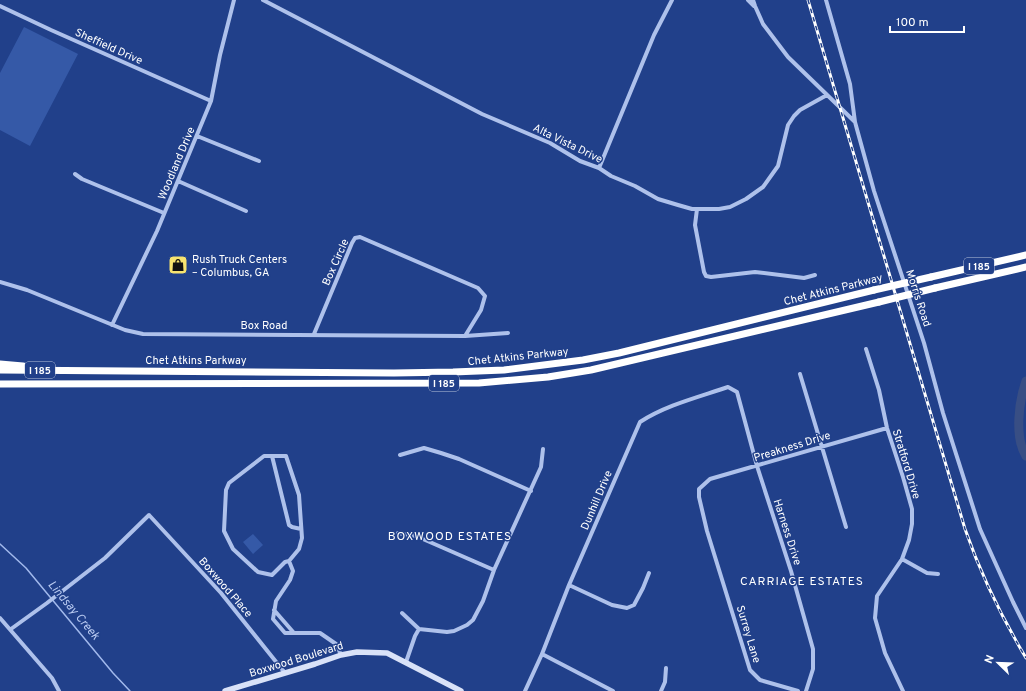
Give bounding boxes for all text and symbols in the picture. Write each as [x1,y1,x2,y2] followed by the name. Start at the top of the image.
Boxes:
[890,8,964,34] scale bar
[896,15,929,31] text: 100 m
[73,26,145,68] street label: Sheffield Drive
[530,121,605,167] street label: Alta Vista Drive
[155,125,199,202] street label: Woodland Drive
[319,237,352,288] street label: Box Circle
[192,253,287,280] place label: Rush Truck Centers – Columbus, GA
[167,254,189,276] shop icon: Rush Truck Centers – Columbus, GA
[964,258,994,274] road number: I 185
[902,268,934,329] street label: Morris Road
[782,271,884,309] street label: Chet Atkins Parkway
[241,319,287,333] street label: Box Road
[467,345,569,369] street label: Chet Atkins Parkway
[145,354,247,368] street label: Chet Atkins Parkway
[25,362,55,378] road number: I 185
[429,375,459,391] road number: I 185
[889,428,923,501] street label: Stratford Drive
[752,429,832,465] street label: Preakness Drive
[578,468,616,532] street label: Dunhill Drive
[770,497,804,567] street label: Harness Drive
[388,529,512,545] district label: BOXWOOD ESTATES
[195,555,255,621] street label: Boxwood Place
[740,574,864,590] district label: CARRIAGE ESTATES
[44,578,103,644] water label: Lindsay Creek
[733,604,763,665] street label: Surrey Lane
[248,639,345,681] street label: Boxwood Boulevard
[978,643,1018,683] north arrow
[982,653,998,666] text: N

